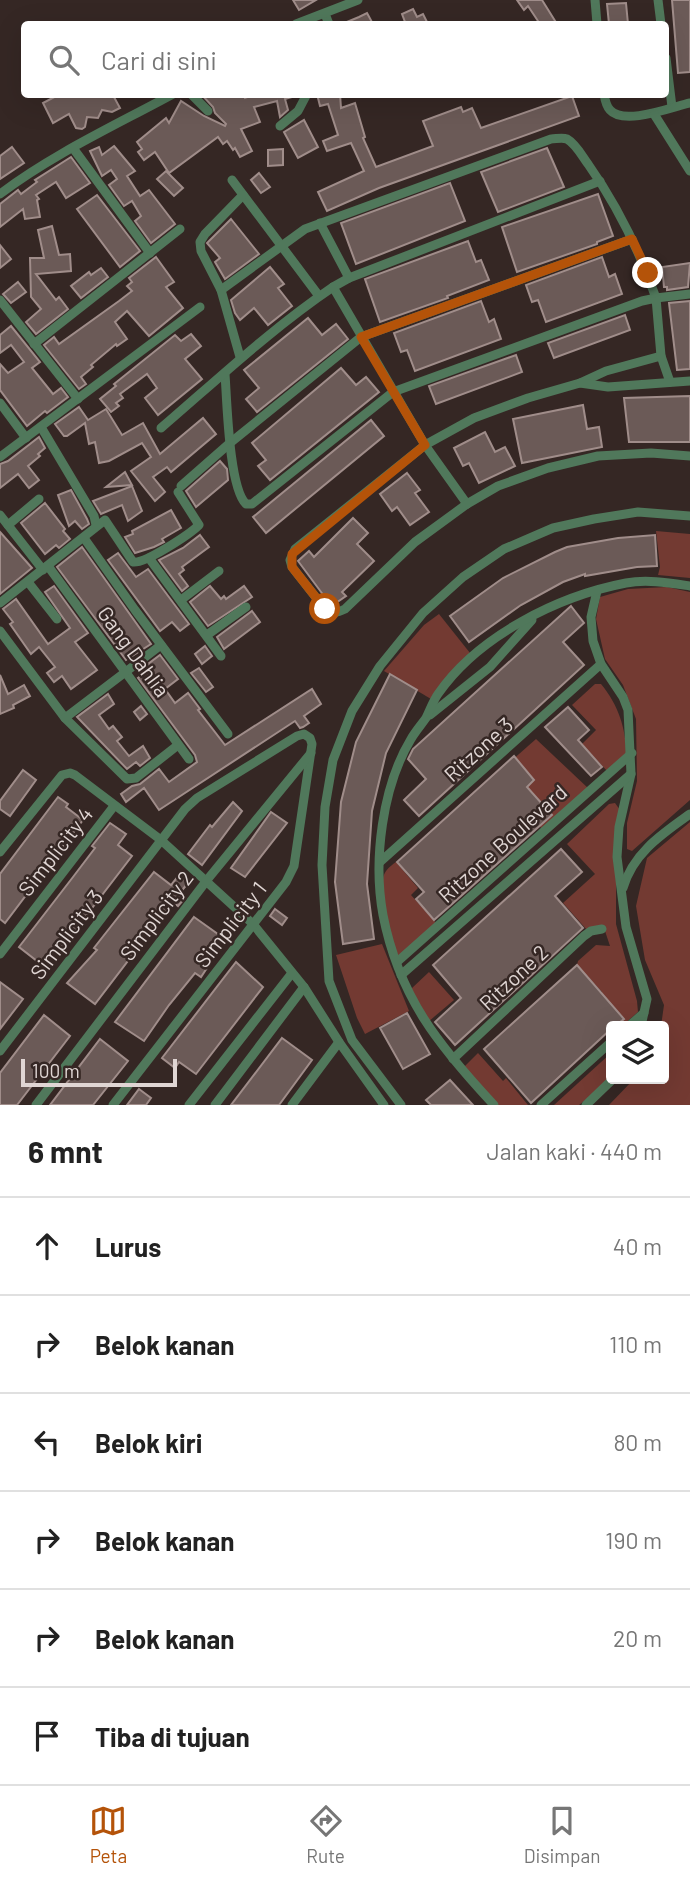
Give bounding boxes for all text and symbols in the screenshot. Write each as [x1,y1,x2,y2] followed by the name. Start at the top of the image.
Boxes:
[21,21,669,98] search box
[45,41,83,79] icon: search
[101,44,217,75] text: Cari di sini
[632,257,663,288] route end
[309,593,340,624] route start
[93,601,175,701] street label: Gang Dahlia
[438,711,518,786] street label: Ritzone 3
[433,779,571,907] street label: Ritzone Boulevard
[12,802,97,901] street label: Simplicity 4
[114,865,198,965] street label: Simplicity 2
[189,876,271,972] street label: Simplicity 1
[24,884,107,984] street label: Simplicity 3
[474,939,552,1015] street label: Ritzone 2
[606,1021,669,1084] map controls
[606,1021,669,1084] button: layers
[21,1056,177,1088] scale bar
[32,1059,80,1082] text: 100 m
[28,1133,103,1169] text: 6 mnt
[486,1137,662,1165] text: Jalan kaki · 440 m
[28,1227,66,1265] icon: ahead
[95,1231,161,1262] text: Lurus
[613,1232,662,1260] text: 40 m
[28,1325,66,1363] icon: right
[95,1329,234,1360] text: Belok kanan
[609,1330,662,1358] text: 110 m
[28,1423,66,1461] icon: left
[95,1427,202,1458] text: Belok kiri
[613,1428,662,1456] text: 80 m
[28,1521,66,1559] icon: right
[95,1525,234,1556] text: Belok kanan
[605,1526,662,1554] text: 190 m
[28,1619,66,1657] icon: right
[95,1623,234,1654] text: Belok kanan
[613,1624,662,1652] text: 20 m
[28,1717,66,1755] icon: arrive
[95,1721,250,1752] text: Tiba di tujuan
[89,1802,127,1867] tab: Peta
[306,1802,345,1867] tab: Rute
[524,1802,601,1867] tab: Disimpan

